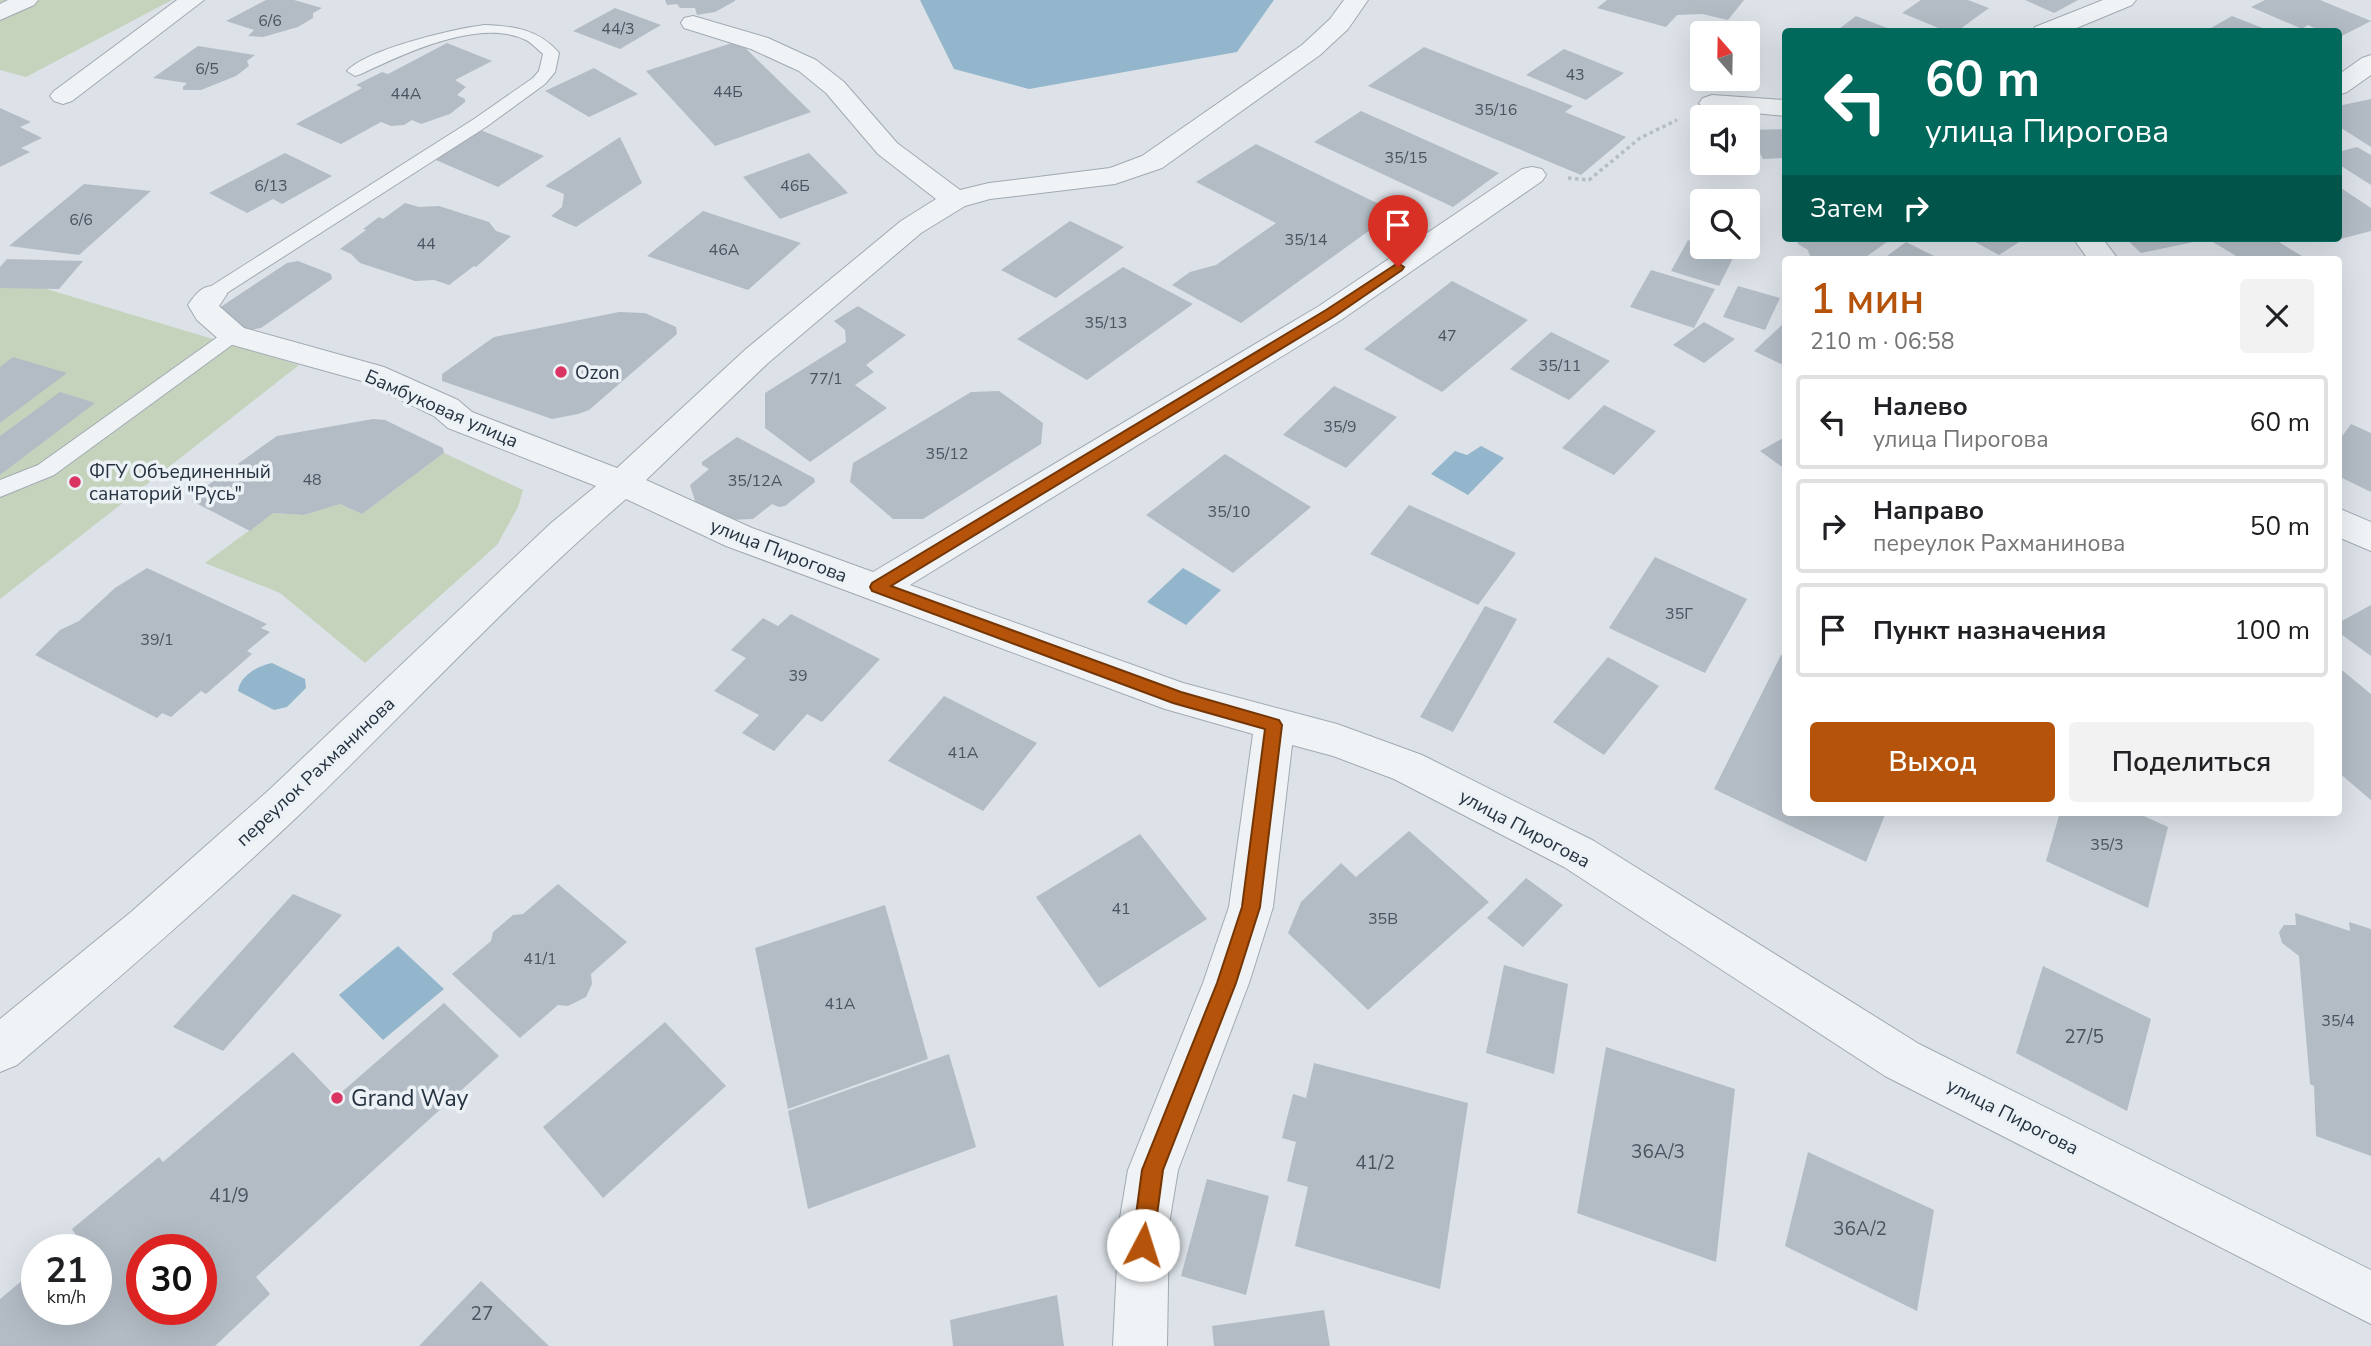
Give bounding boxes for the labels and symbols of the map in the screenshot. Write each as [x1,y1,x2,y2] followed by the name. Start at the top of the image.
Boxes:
[258,10,282,32] house number: 6/6
[601,18,635,40] house number: 44/3
[1690,21,1760,91] north arrow
[195,58,219,80] house number: 6/5
[1565,64,1585,86] house number: 43
[713,81,743,103] house number: 44Б
[391,83,422,105] house number: 44А
[1475,99,1517,121] house number: 35/16
[1385,147,1427,169] house number: 35/15
[254,175,288,197] house number: 6/13
[780,175,810,197] house number: 46Б
[1368,195,1428,267] pin
[69,209,93,231] house number: 6/6
[1285,229,1328,251] house number: 35/14
[416,233,436,255] house number: 44
[709,239,740,261] house number: 46А
[1085,312,1127,334] house number: 35/13
[1437,325,1457,347] house number: 47
[1539,355,1581,377] house number: 35/11
[575,360,620,386] place label: Ozon
[361,363,522,454] street label: Бамбуковая улица
[553,364,569,380] marker: Ozon
[809,368,843,390] house number: 77/1
[1323,416,1357,438] house number: 35/9
[926,443,968,465] house number: 35/12
[89,459,271,507] place label: ФГУ Объединенный санаторий "Русь"
[302,469,322,491] house number: 48
[728,470,783,492] house number: 35/12А
[67,474,83,490] marker: ФГУ Объединенный санаторий "Русь"
[1208,501,1250,523] house number: 35/10
[706,513,851,589] street label: улица Пирогова
[1665,603,1693,625] house number: 35Г
[140,629,174,651] house number: 39/1
[788,665,808,687] house number: 39
[231,691,401,852] street label: переулок Рахманинова
[948,742,979,764] house number: 41А
[1454,783,1595,874] street label: улица Пирогова
[2090,834,2124,856] house number: 35/3
[1111,898,1131,920] house number: 41
[1368,908,1398,930] house number: 35В
[523,948,557,970] house number: 41/1
[825,993,856,1015] house number: 41А
[2321,1010,2355,1032] house number: 35/4
[2064,1024,2104,1050] house number: 27/5
[1942,1072,2083,1161] street label: улица Пирогова
[351,1083,468,1114] place label: Grand Way
[329,1090,345,1106] marker: Grand Way
[1631,1139,1685,1165] house number: 36А/3
[1355,1150,1395,1176] house number: 41/2
[209,1183,249,1209] house number: 41/9
[1106,1208,1180,1282] position arrow
[1833,1216,1887,1242] house number: 36А/2
[126,1234,217,1325] speed limit sign: 30
[471,1301,493,1327] house number: 27

